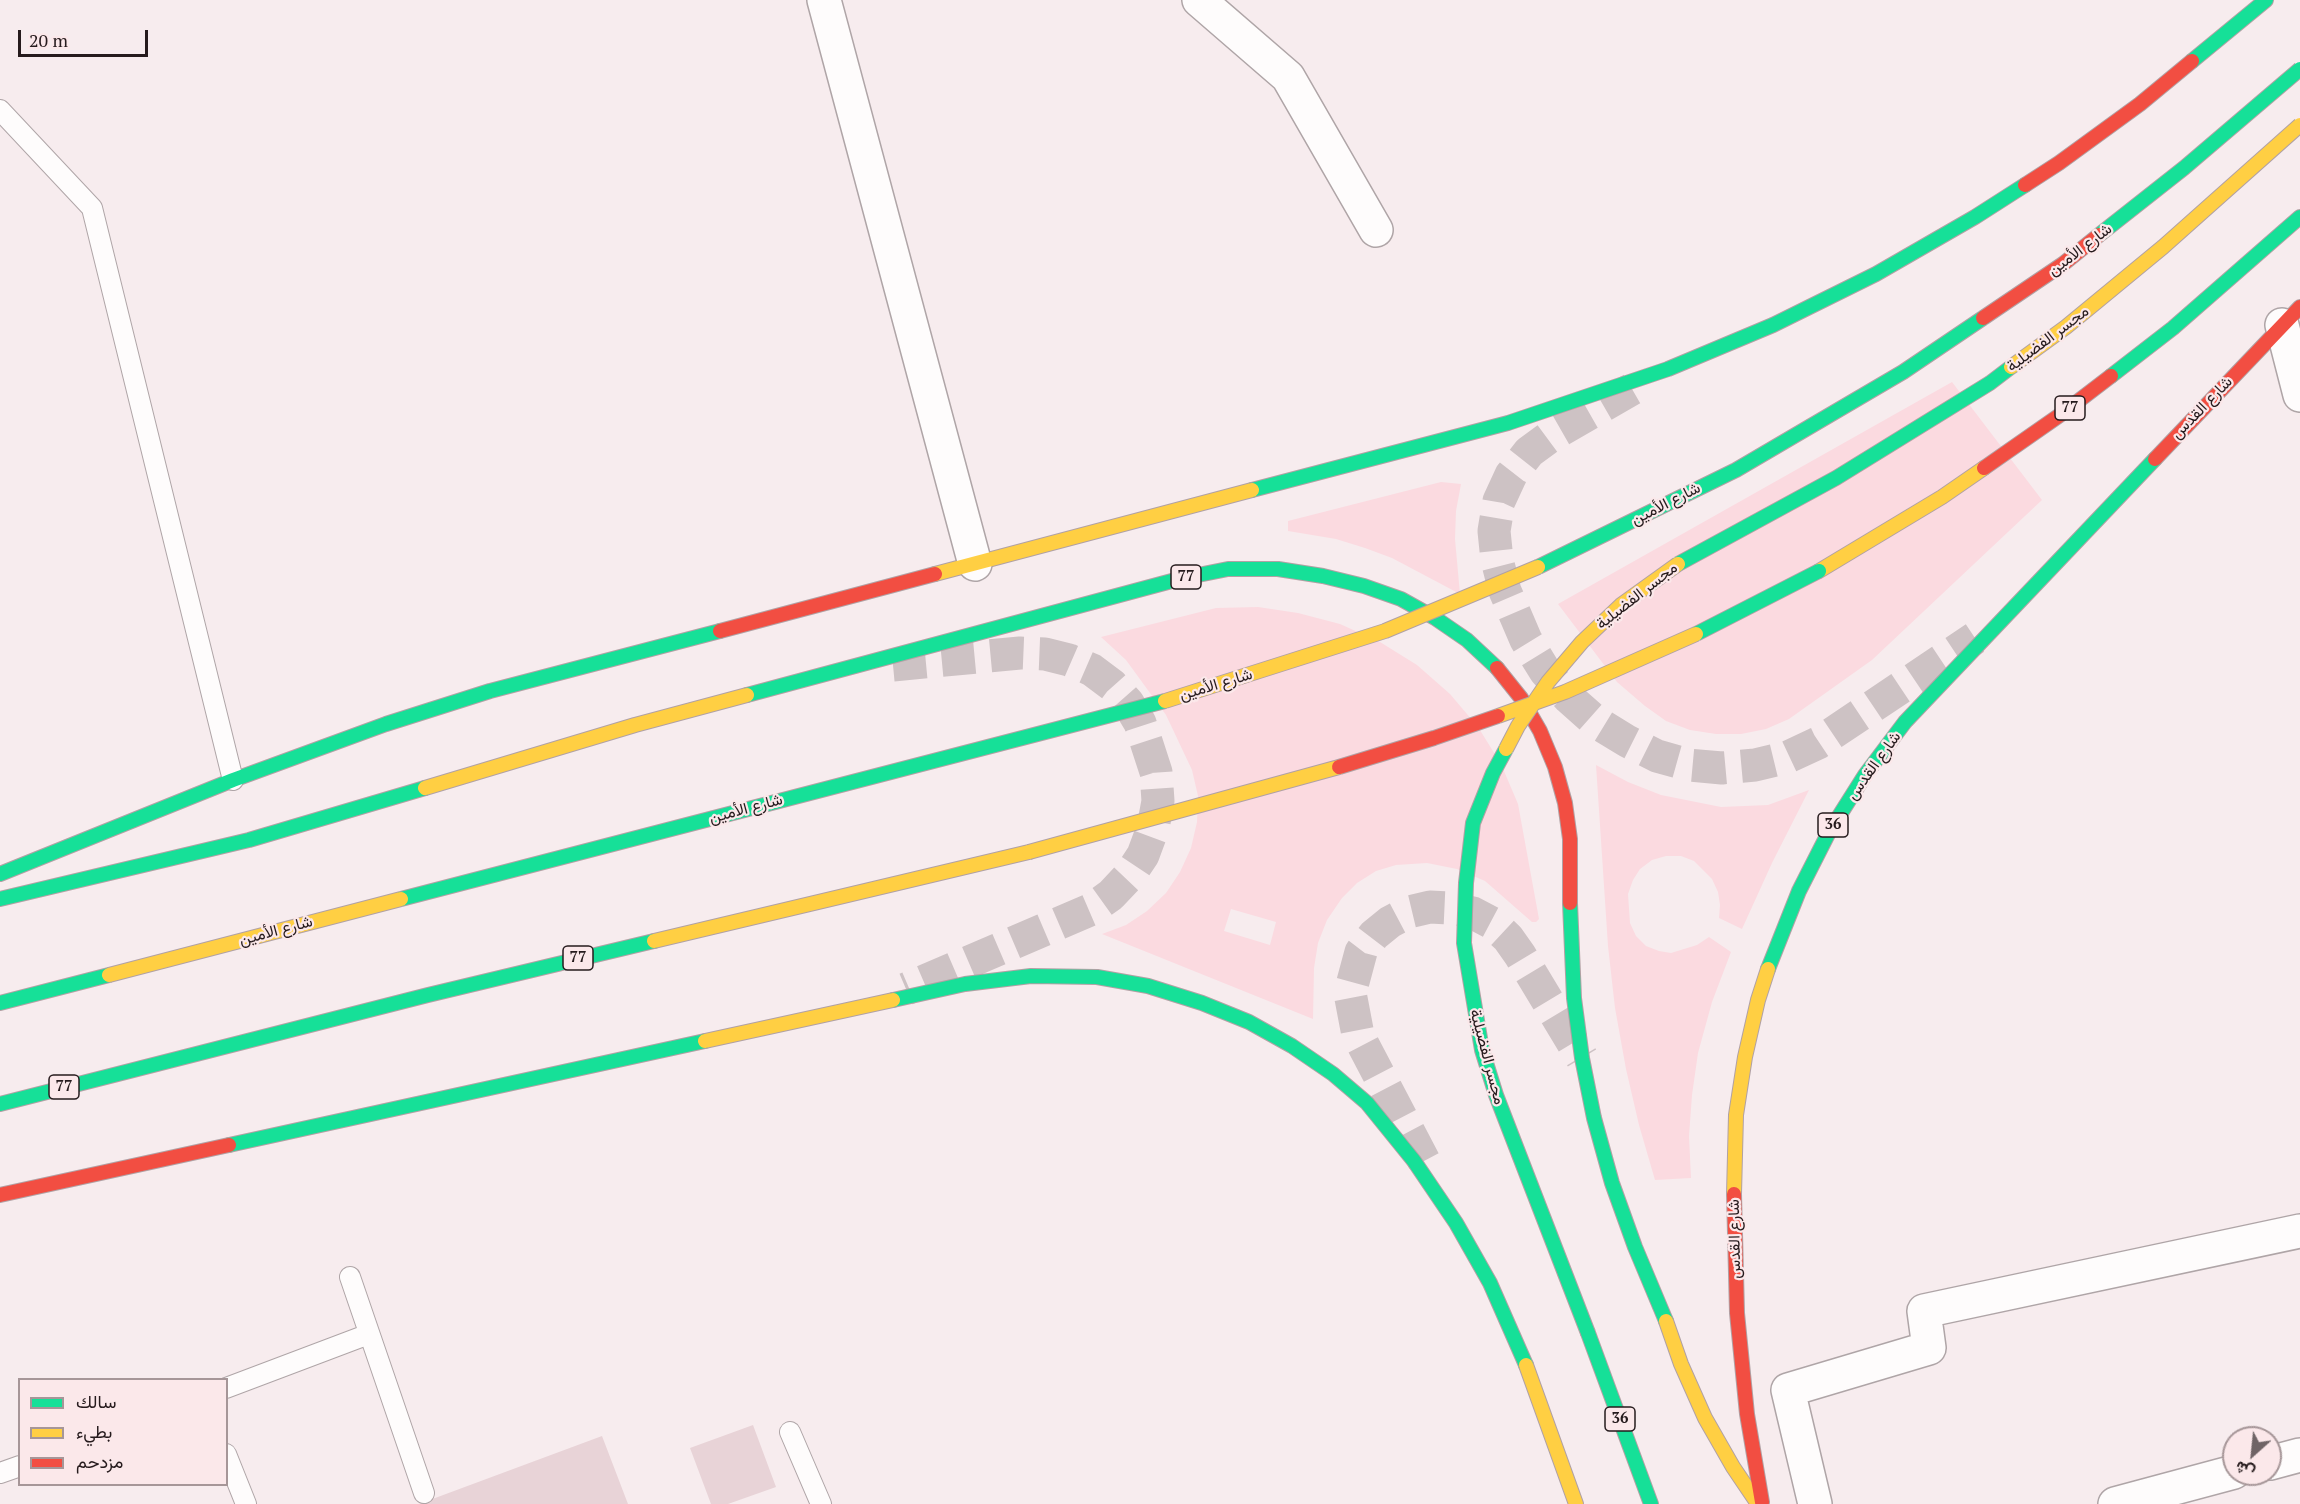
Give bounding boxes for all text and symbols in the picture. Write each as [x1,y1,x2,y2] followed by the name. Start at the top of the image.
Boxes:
[21,18,152,56] scale bar
[29,28,68,52] text: 20 m
[2044,220,2116,280] street label: شارع الأمين
[2003,302,2093,376] street label: مجسر الفضيلية
[2167,373,2237,443] street label: شارع القدس
[2055,396,2085,420] road number: 77
[1628,478,1704,530] street label: شارع الأمين
[1592,558,1682,634] street label: مجسر الفضيلية
[1171,565,1201,589] road number: 77
[1177,665,1255,705] street label: شارع الأمين
[1843,728,1905,804] street label: شارع القدس
[707,790,785,828] street label: شارع الأمين
[1818,813,1848,837] road number: 36
[237,912,315,950] street label: شارع الأمين
[563,946,593,970] road number: 77
[1465,1007,1509,1107] street label: مجسر الفضيلية
[49,1075,79,1099] road number: 77
[1725,1199,1745,1279] street label: شارع القدس
[18,1378,228,1486] legend
[76,1389,116,1413] text: سالك
[1605,1407,1635,1431] road number: 36
[76,1419,112,1443] text: بطيء
[2222,1426,2282,1486] north arrow
[76,1449,123,1473] text: مزدحم
[2231,1456,2258,1484] text: ش

